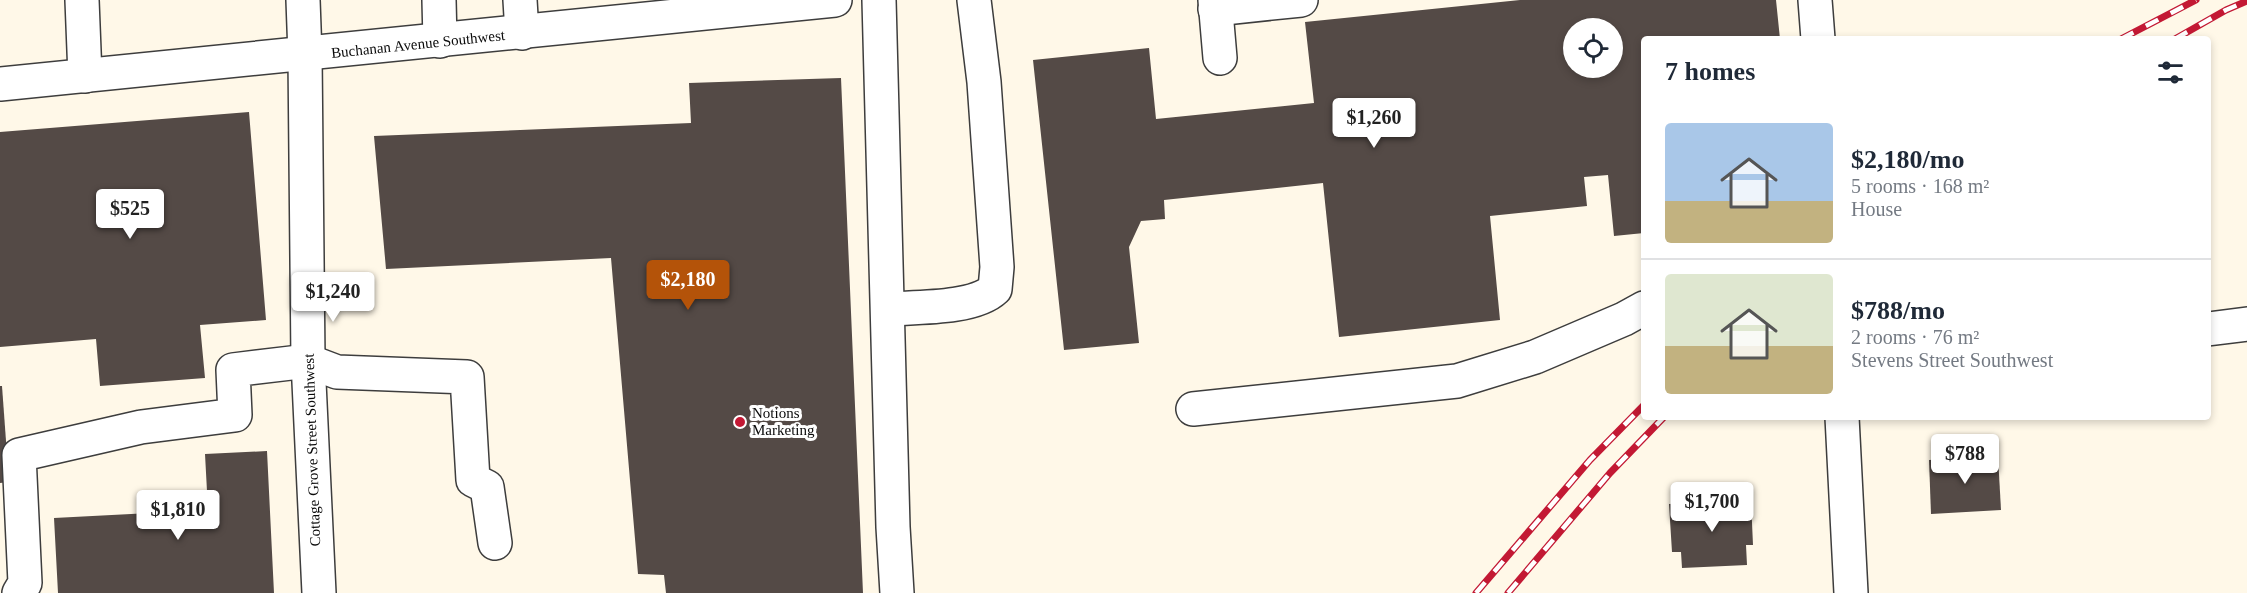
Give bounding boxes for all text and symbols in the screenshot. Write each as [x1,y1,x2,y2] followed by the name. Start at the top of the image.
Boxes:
[1563,18,1623,78] map controls
[1563,18,1623,78] button: locate
[330,27,507,61] street label: Buchanan Avenue Southwest
[2154,56,2187,89] icon: filters
[1665,57,1755,86] text: 7 homes
[1325,98,1423,149] pin: $1,260
[1347,106,1402,128] text: $1,260
[1851,145,1964,174] text: $2,180/mo
[1713,147,1785,219] icon: home
[1851,175,1989,197] text: 5 rooms · 168 m²
[94,189,166,240] pin: $525
[110,197,150,219] text: $525
[1851,198,1902,220] text: House
[639,260,737,311] pin: $2,180
[661,268,716,290] text: $2,180
[284,272,382,323] pin: $1,240
[306,280,361,302] text: $1,240
[1851,296,1945,325] text: $788/mo
[1713,298,1785,370] icon: home
[1851,326,1979,348] text: 2 rooms · 76 m²
[1851,349,2053,371] text: Stevens Street Southwest
[301,353,323,547] street label: Cottage Grove Street Southwest
[752,405,815,438] place label: Notions Marketing
[733,415,747,429] marker: Notions Marketing
[1929,434,2001,485] pin: $788
[1945,442,1985,464] text: $788
[1663,482,1761,533] pin: $1,700
[129,490,227,541] pin: $1,810
[1685,490,1740,512] text: $1,700
[151,498,206,520] text: $1,810

